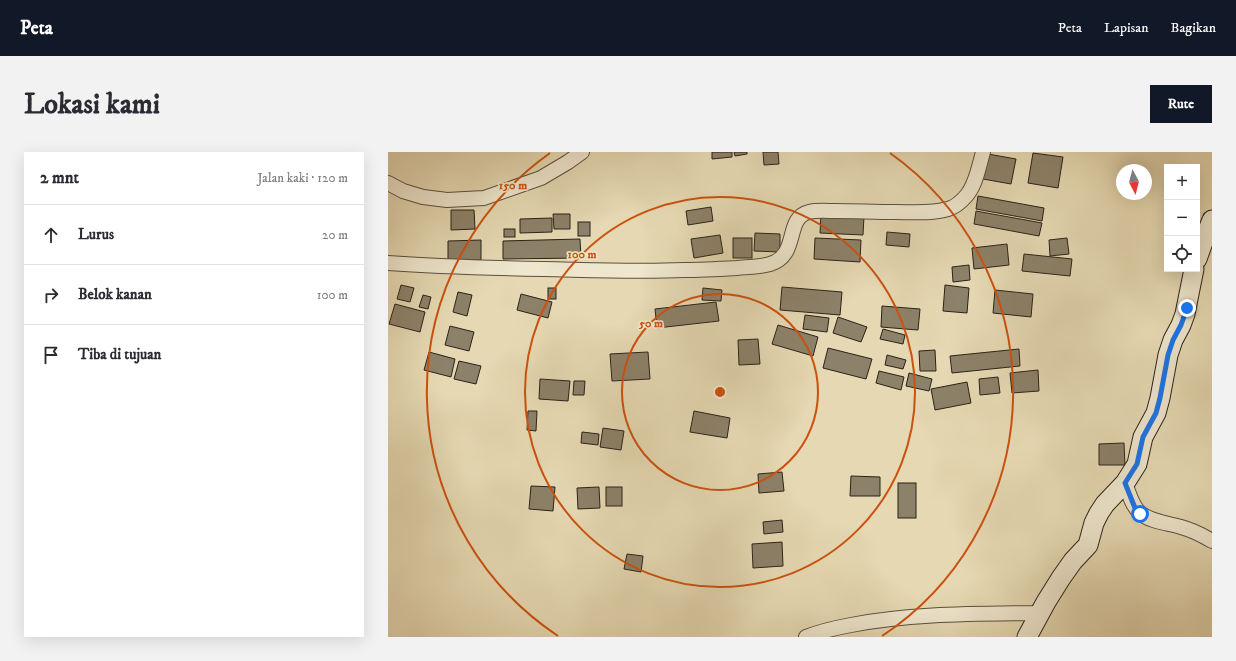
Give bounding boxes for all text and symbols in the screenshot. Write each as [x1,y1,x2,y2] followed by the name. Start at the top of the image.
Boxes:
[20,17,53,40] text: Peta
[1058,19,1082,37] text: Peta
[1104,19,1149,37] text: Lapisan
[1171,19,1216,37] text: Bagikan
[1150,85,1212,123] button: Rute
[24,87,160,122] text: Lokasi kami
[1116,164,1152,200] north arrow
[1164,164,1200,272] map controls
[1164,164,1200,200] button: +
[40,167,79,189] text: 2 mnt
[257,170,348,186] text: Jalan kaki · 120 m
[499,178,527,193] text: 150 m
[1164,200,1200,236] button: −
[40,224,62,246] icon: ahead
[78,225,114,244] text: Lurus
[322,227,348,243] text: 20 m
[1164,236,1200,272] button: locate
[568,247,596,262] text: 100 m
[40,284,62,306] icon: right
[78,285,152,304] text: Belok kanan
[317,287,348,303] text: 100 m
[1178,299,1196,317] route end
[638,316,663,331] text: 50 m
[40,344,62,366] icon: arrive
[78,345,161,364] text: Tiba di tujuan
[713,385,727,399] centre of rings
[1131,505,1149,523] route start

